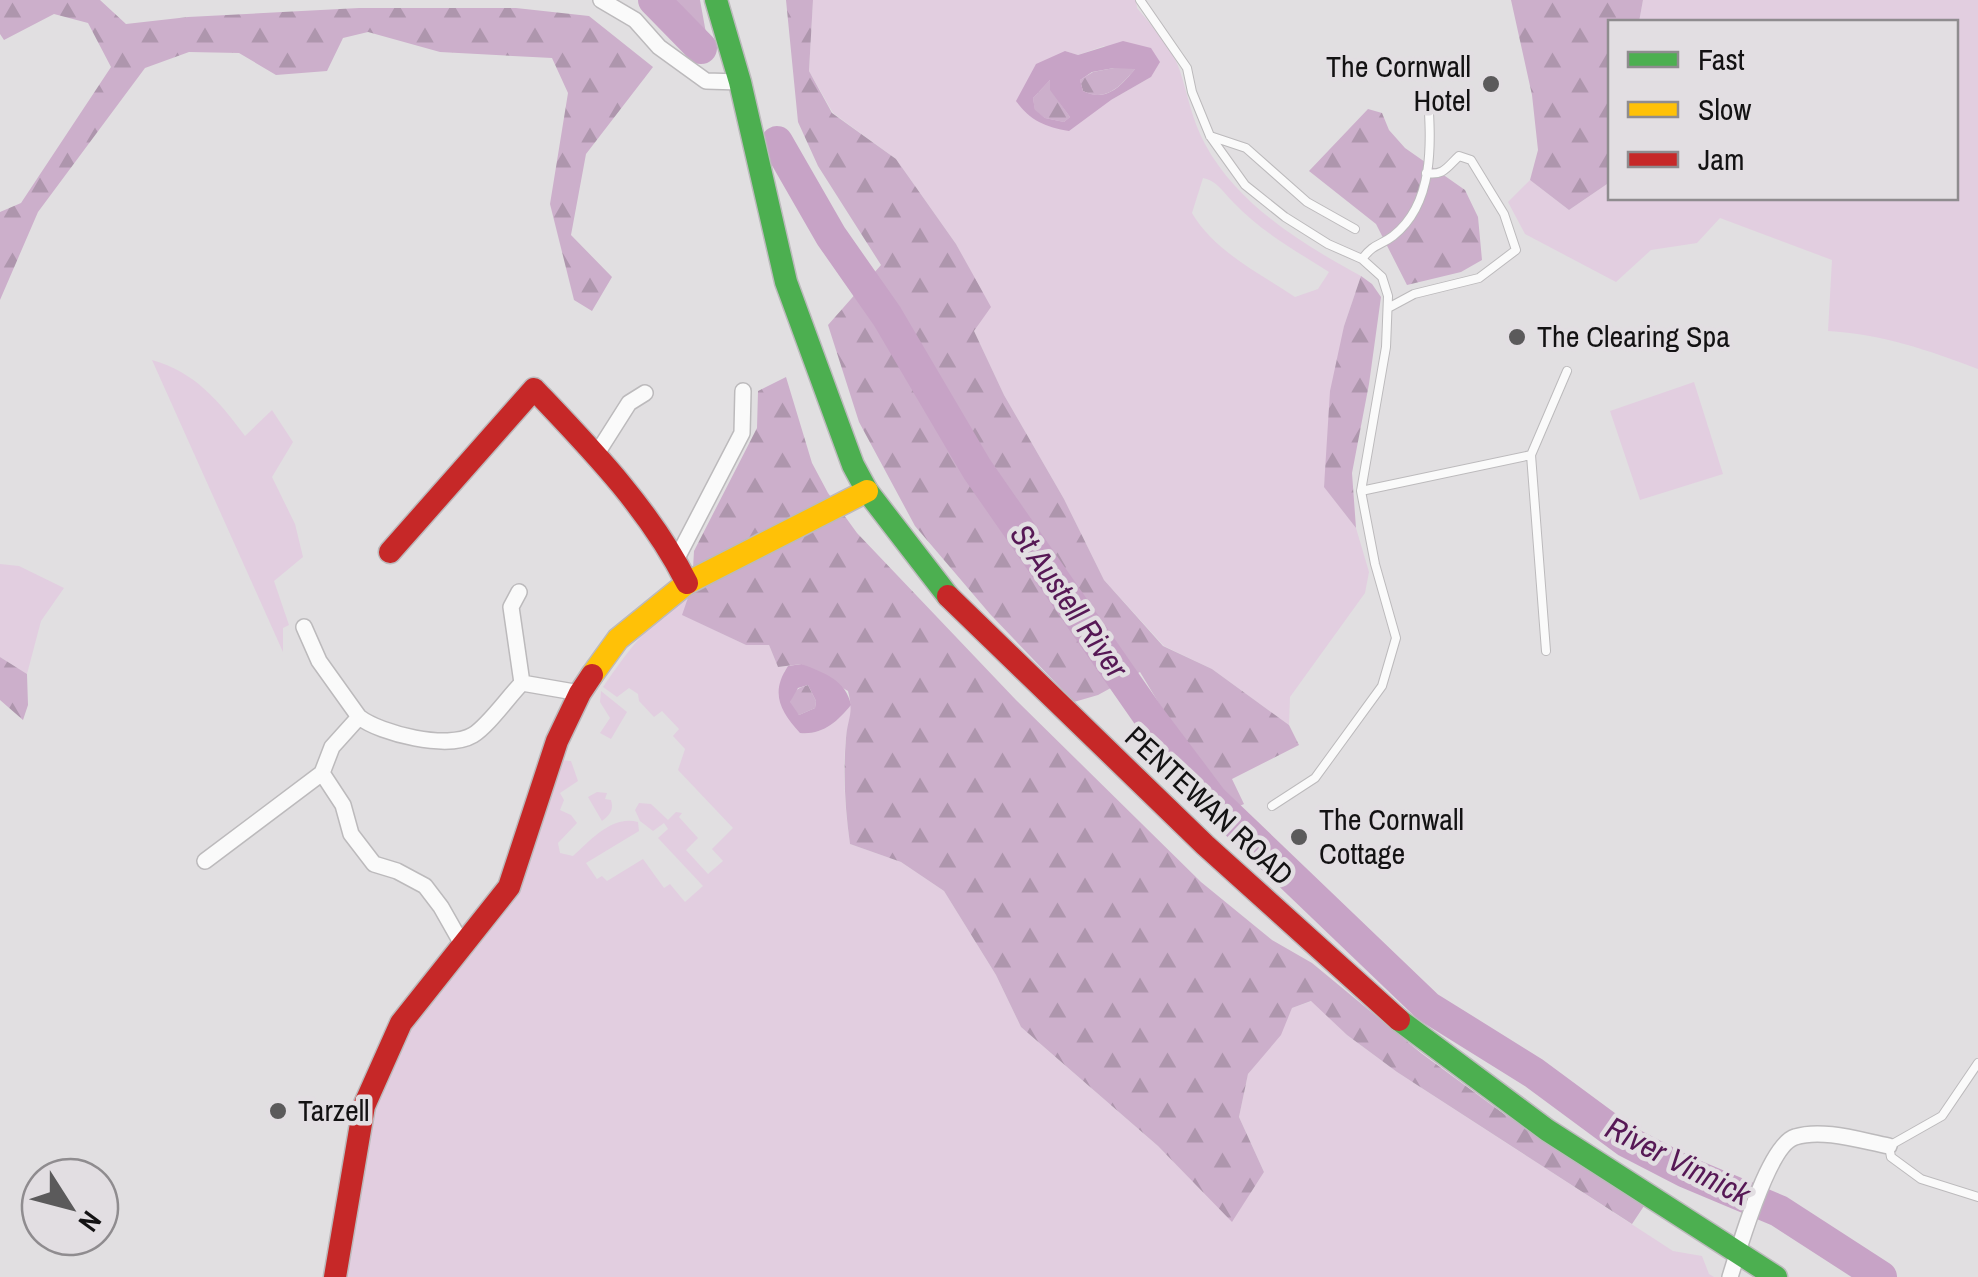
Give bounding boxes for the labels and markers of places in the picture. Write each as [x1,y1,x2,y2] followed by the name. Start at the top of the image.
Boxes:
[1326,46,1471,120] place label: The Cornwall Hotel
[1480,73,1502,95] marker: The Cornwall Hotel
[1537,316,1730,356] place label: The Clearing Spa
[1506,326,1528,348] marker: The Clearing Spa
[1319,799,1464,873] place label: The Cornwall Cottage
[1288,826,1310,848] marker: The Cornwall Cottage
[298,1090,370,1130] place label: Tarzell
[267,1100,289,1122] marker: Tarzell

